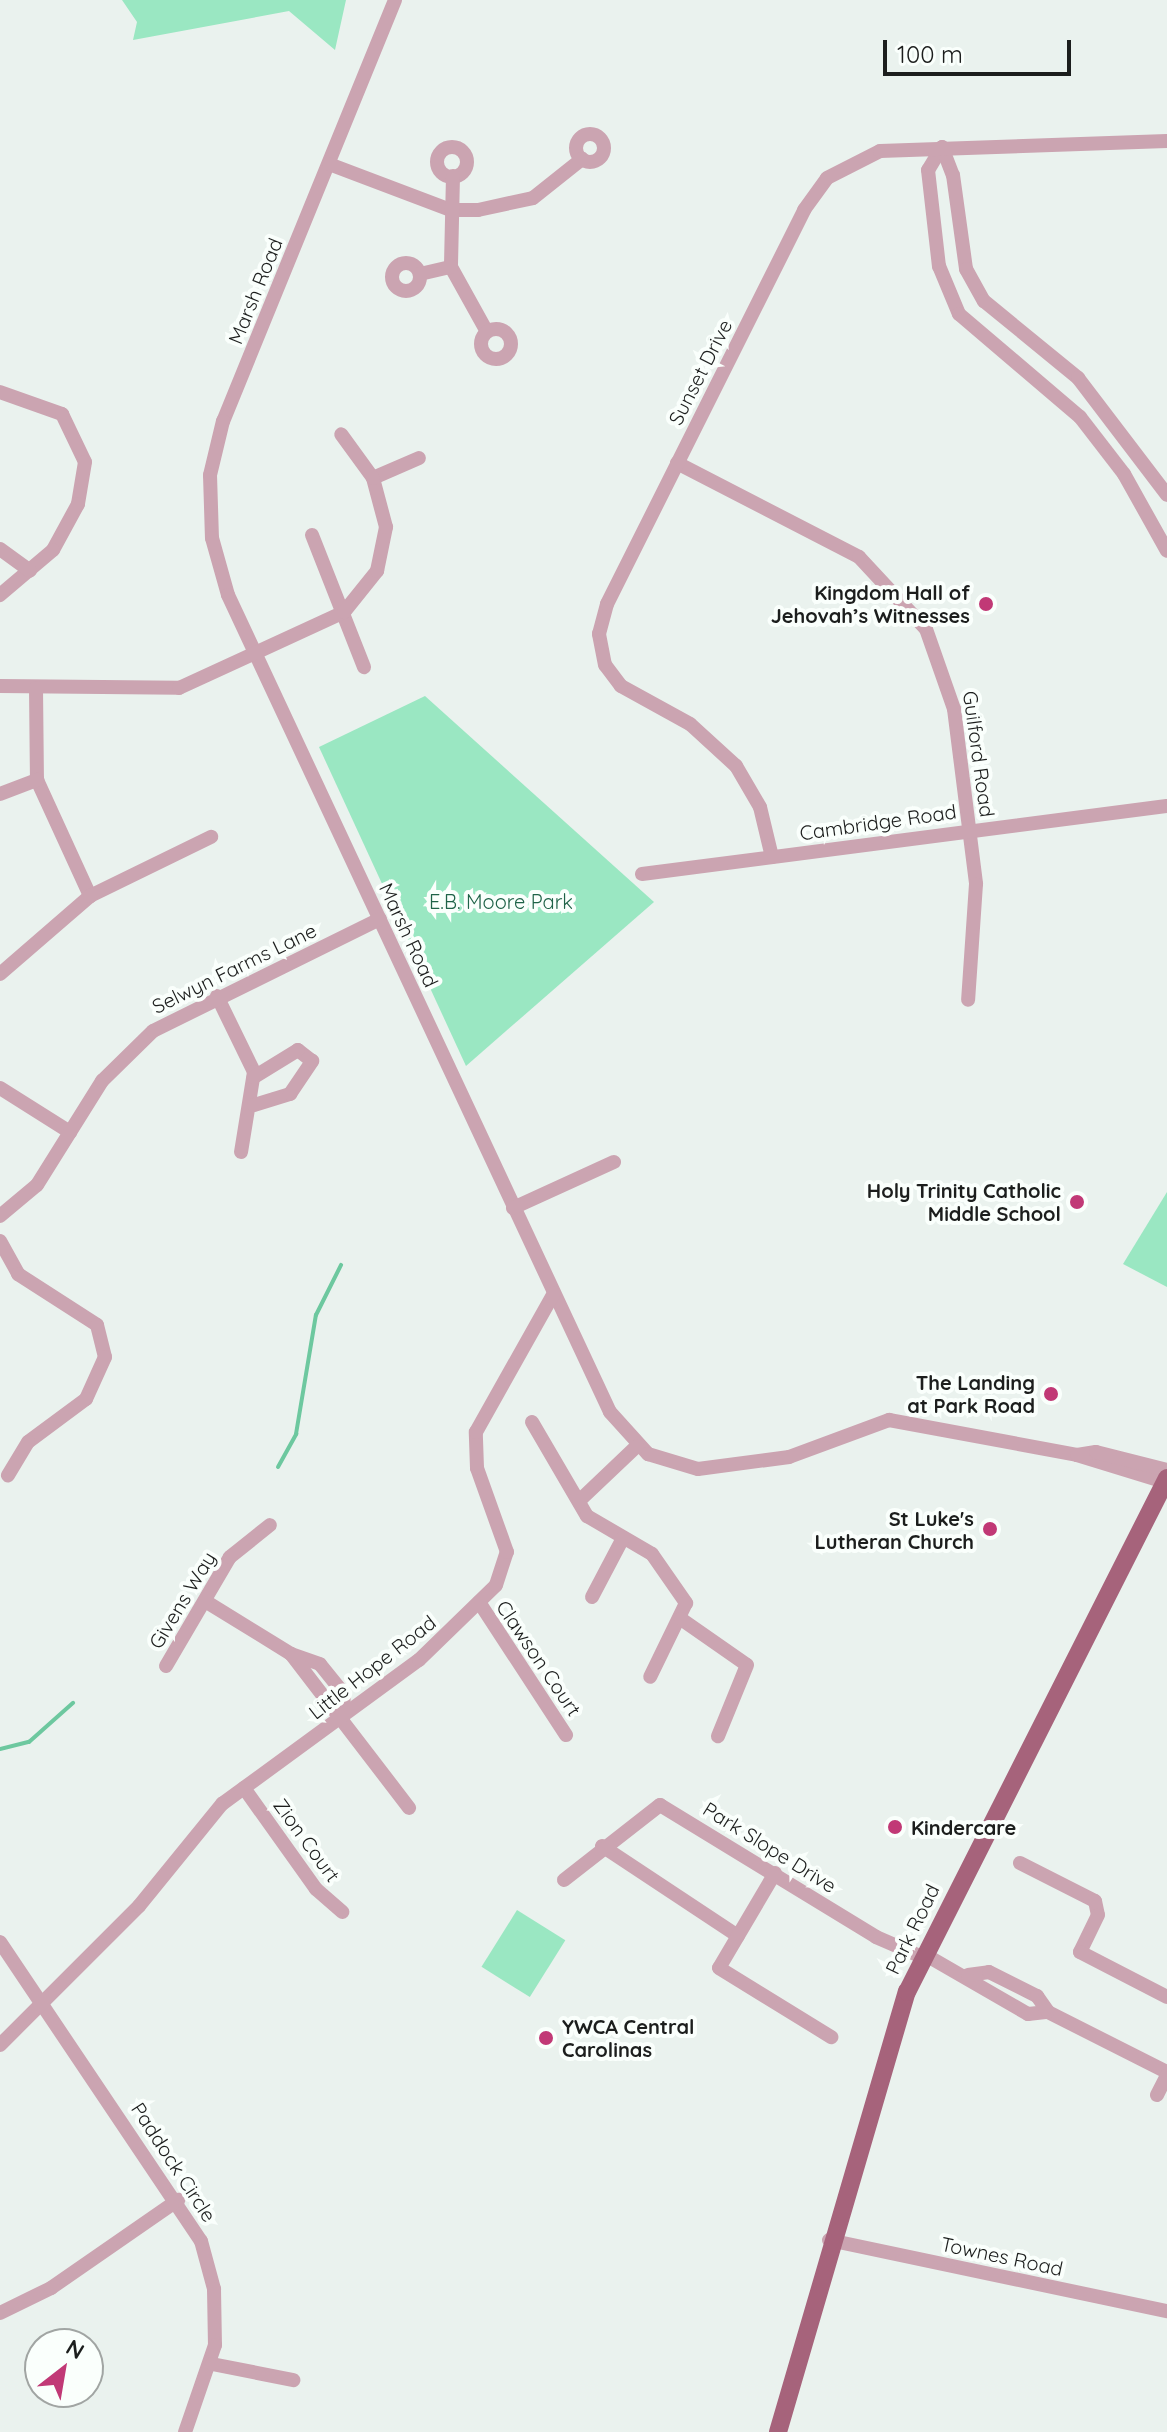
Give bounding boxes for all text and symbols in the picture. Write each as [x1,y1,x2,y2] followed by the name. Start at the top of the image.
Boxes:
[887,24,1075,74] scale bar
[897,39,963,69] text: 100 m
[223,234,287,348] street label: Marsh Road
[663,315,737,429] street label: Sunset Drive
[771,580,970,627] place label: Kingdom Hall of Jehovah’s Witnesses
[977,595,995,613] marker: Kingdom Hall of Jehovah’s Witnesses
[958,689,1000,819] street label: Guilford Road
[798,799,958,845] street label: Cambridge Road
[374,879,444,991] street label: Marsh Road
[429,889,573,913] park label: E.B. Moore Park
[148,918,320,1018] street label: Selwyn Farms Lane
[867,1178,1061,1225] place label: Holy Trinity Catholic Middle School
[1068,1193,1086,1211] marker: Holy Trinity Catholic Middle School
[907,1370,1035,1417] place label: The Landing at Park Road
[1042,1385,1060,1403] marker: The Landing at Park Road
[814,1506,974,1553] place label: St Luke's Lutheran Church
[981,1520,999,1538] marker: St Luke's Lutheran Church
[144,1547,220,1653] street label: Givens Way
[492,1596,586,1720] street label: Clawson Court
[304,1610,440,1724] street label: Little Hope Road
[269,1794,345,1886] street label: Zion Court
[699,1796,841,1898] street label: Park Slope Drive
[911,1815,1016,1839] place label: Kindercare
[886,1818,904,1836] marker: Kindercare
[880,1880,944,1978] street label: Park Road
[562,2014,694,2061] place label: YWCA Central Carolinas
[537,2029,555,2047] marker: YWCA Central Carolinas
[127,2098,221,2226] street label: Paddock Circle
[939,2231,1065,2281] street label: Townes Road
[24,2328,104,2408] north arrow
[61,2333,89,2365] text: N

